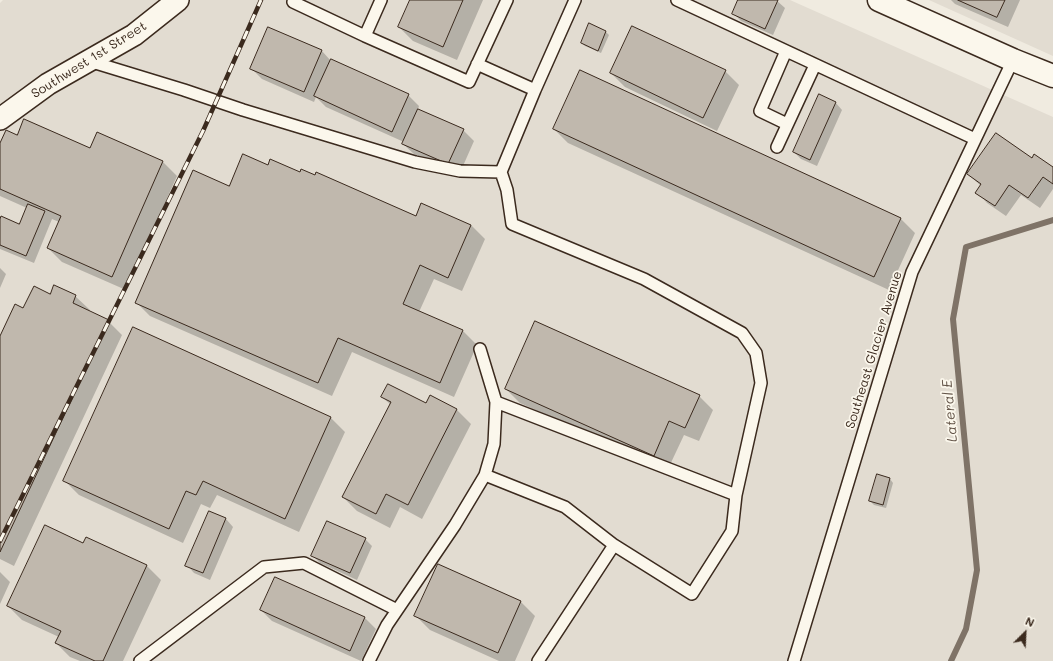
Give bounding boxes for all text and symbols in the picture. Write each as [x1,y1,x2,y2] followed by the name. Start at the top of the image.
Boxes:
[29,18,149,102] street label: Southwest 1st Street
[843,269,905,431] street label: Southeast Glacier Avenue
[939,379,961,443] water label: Lateral E
[1005,613,1045,653] north arrow
[1023,613,1037,630] text: N

